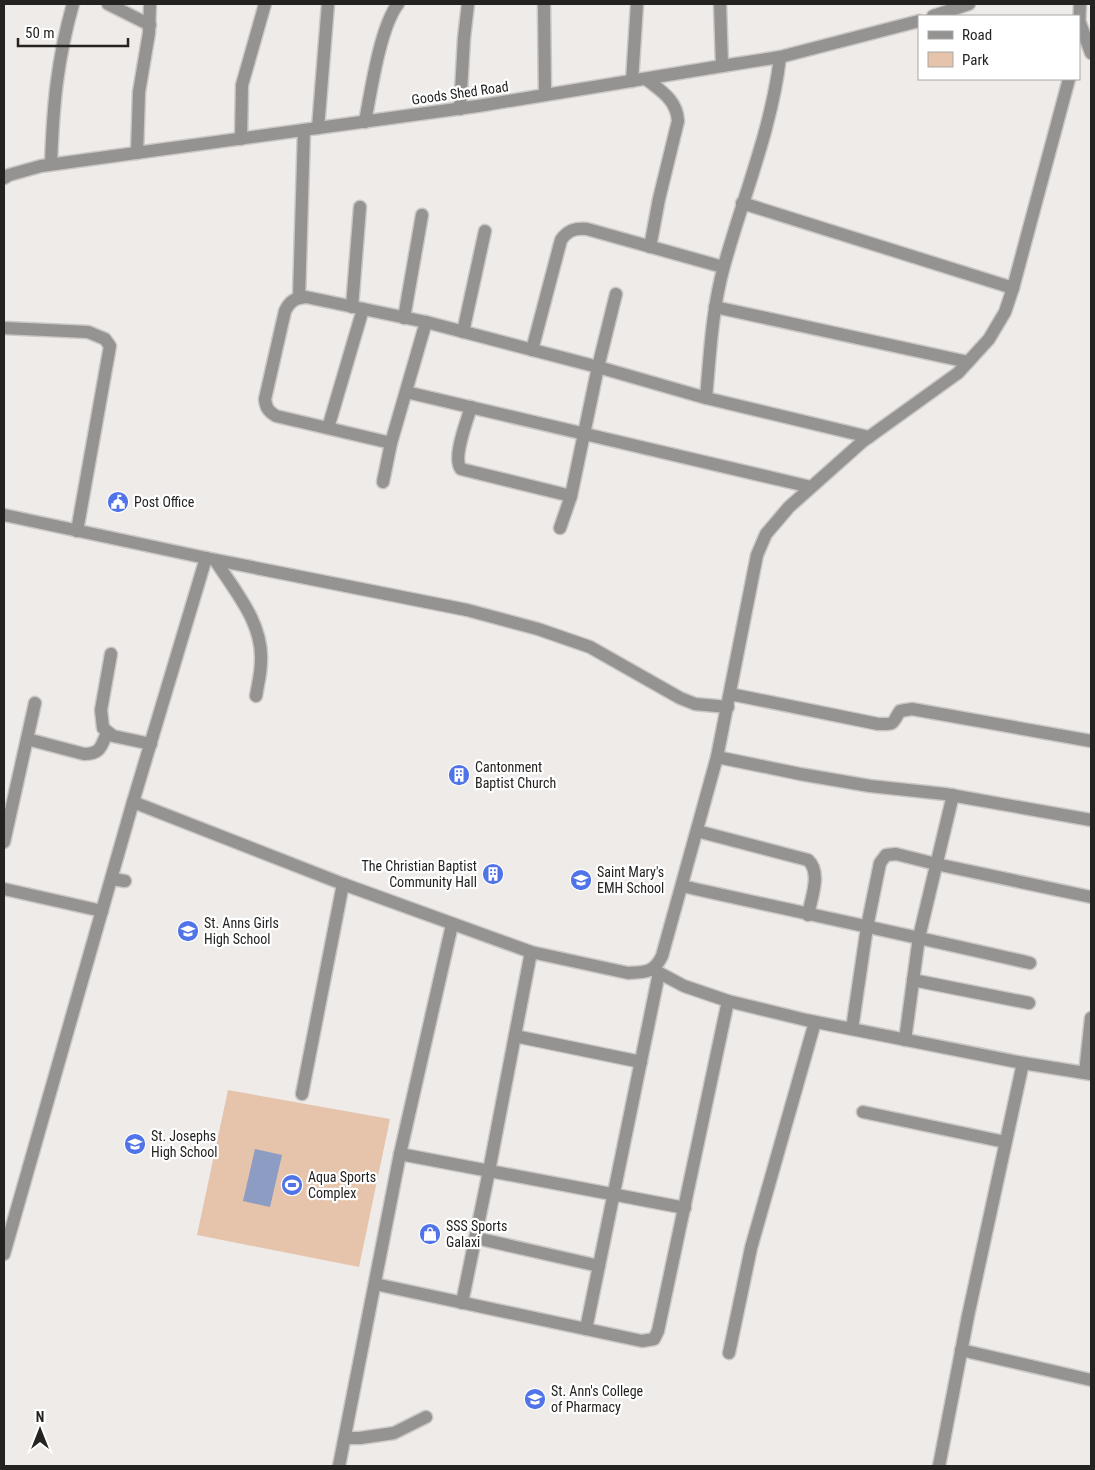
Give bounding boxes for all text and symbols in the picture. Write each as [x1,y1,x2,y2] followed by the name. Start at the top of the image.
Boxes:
[18,15,128,47] scale bar
[918,15,1080,80] legend
[25,24,55,42] text: 50 m
[962,26,992,44] text: Road
[962,51,989,69] text: Park
[410,78,510,108] street label: Goods Shed Road
[106,490,130,514] public building icon: Post Office
[134,494,195,510] place label: Post Office
[475,759,556,791] place label: Cantonment Baptist Church
[447,763,471,787] building icon: Cantonment Baptist Church
[361,858,477,890] place label: The Christian Baptist Community Hall
[481,862,505,886] building icon: The Christian Baptist Community Hall
[597,864,664,896] place label: Saint Mary's EMH School
[569,868,593,892] school or university icon: Saint Mary's EMH School
[204,915,279,947] place label: St. Anns Girls High School
[176,919,200,943] school or university icon: St. Anns Girls High School
[151,1128,218,1160] place label: St. Josephs High School
[123,1132,147,1156] school or university icon: St. Josephs High School
[308,1169,376,1201] place label: Aqua Sports Complex
[280,1173,304,1197] sports icon: Aqua Sports Complex
[446,1218,507,1250] place label: SSS Sports Galaxi
[418,1222,442,1246] shop icon: SSS Sports Galaxi
[551,1383,644,1415] place label: St. Ann's College of Pharmacy
[523,1387,547,1411] school or university icon: St. Ann's College of Pharmacy
[15,1405,65,1455] north arrow
[36,1409,44,1425] text: N

